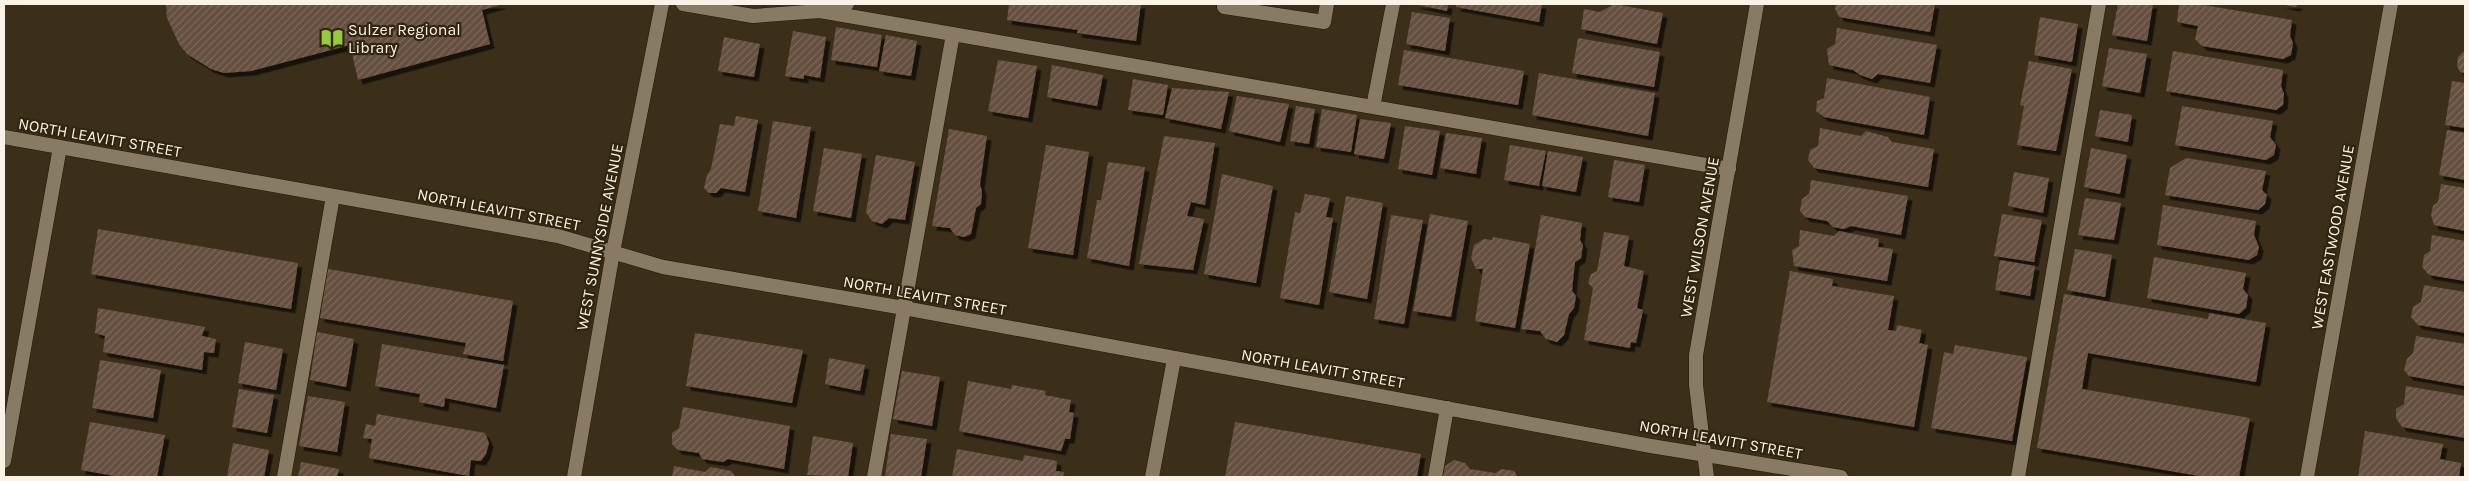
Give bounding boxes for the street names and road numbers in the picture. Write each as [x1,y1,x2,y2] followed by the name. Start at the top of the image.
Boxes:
[17,114,183,161] street label: NORTH LEAVITT STREET
[572,142,627,332] street label: WEST SUNNYSIDE AVENUE
[2307,143,2358,331] street label: WEST EASTWOOD AVENUE
[1676,155,1723,319] street label: WEST WILSON AVENUE
[416,184,582,235] street label: NORTH LEAVITT STREET
[842,272,1008,319] street label: NORTH LEAVITT STREET
[1240,345,1406,392] street label: NORTH LEAVITT STREET
[1638,416,1804,463] street label: NORTH LEAVITT STREET

